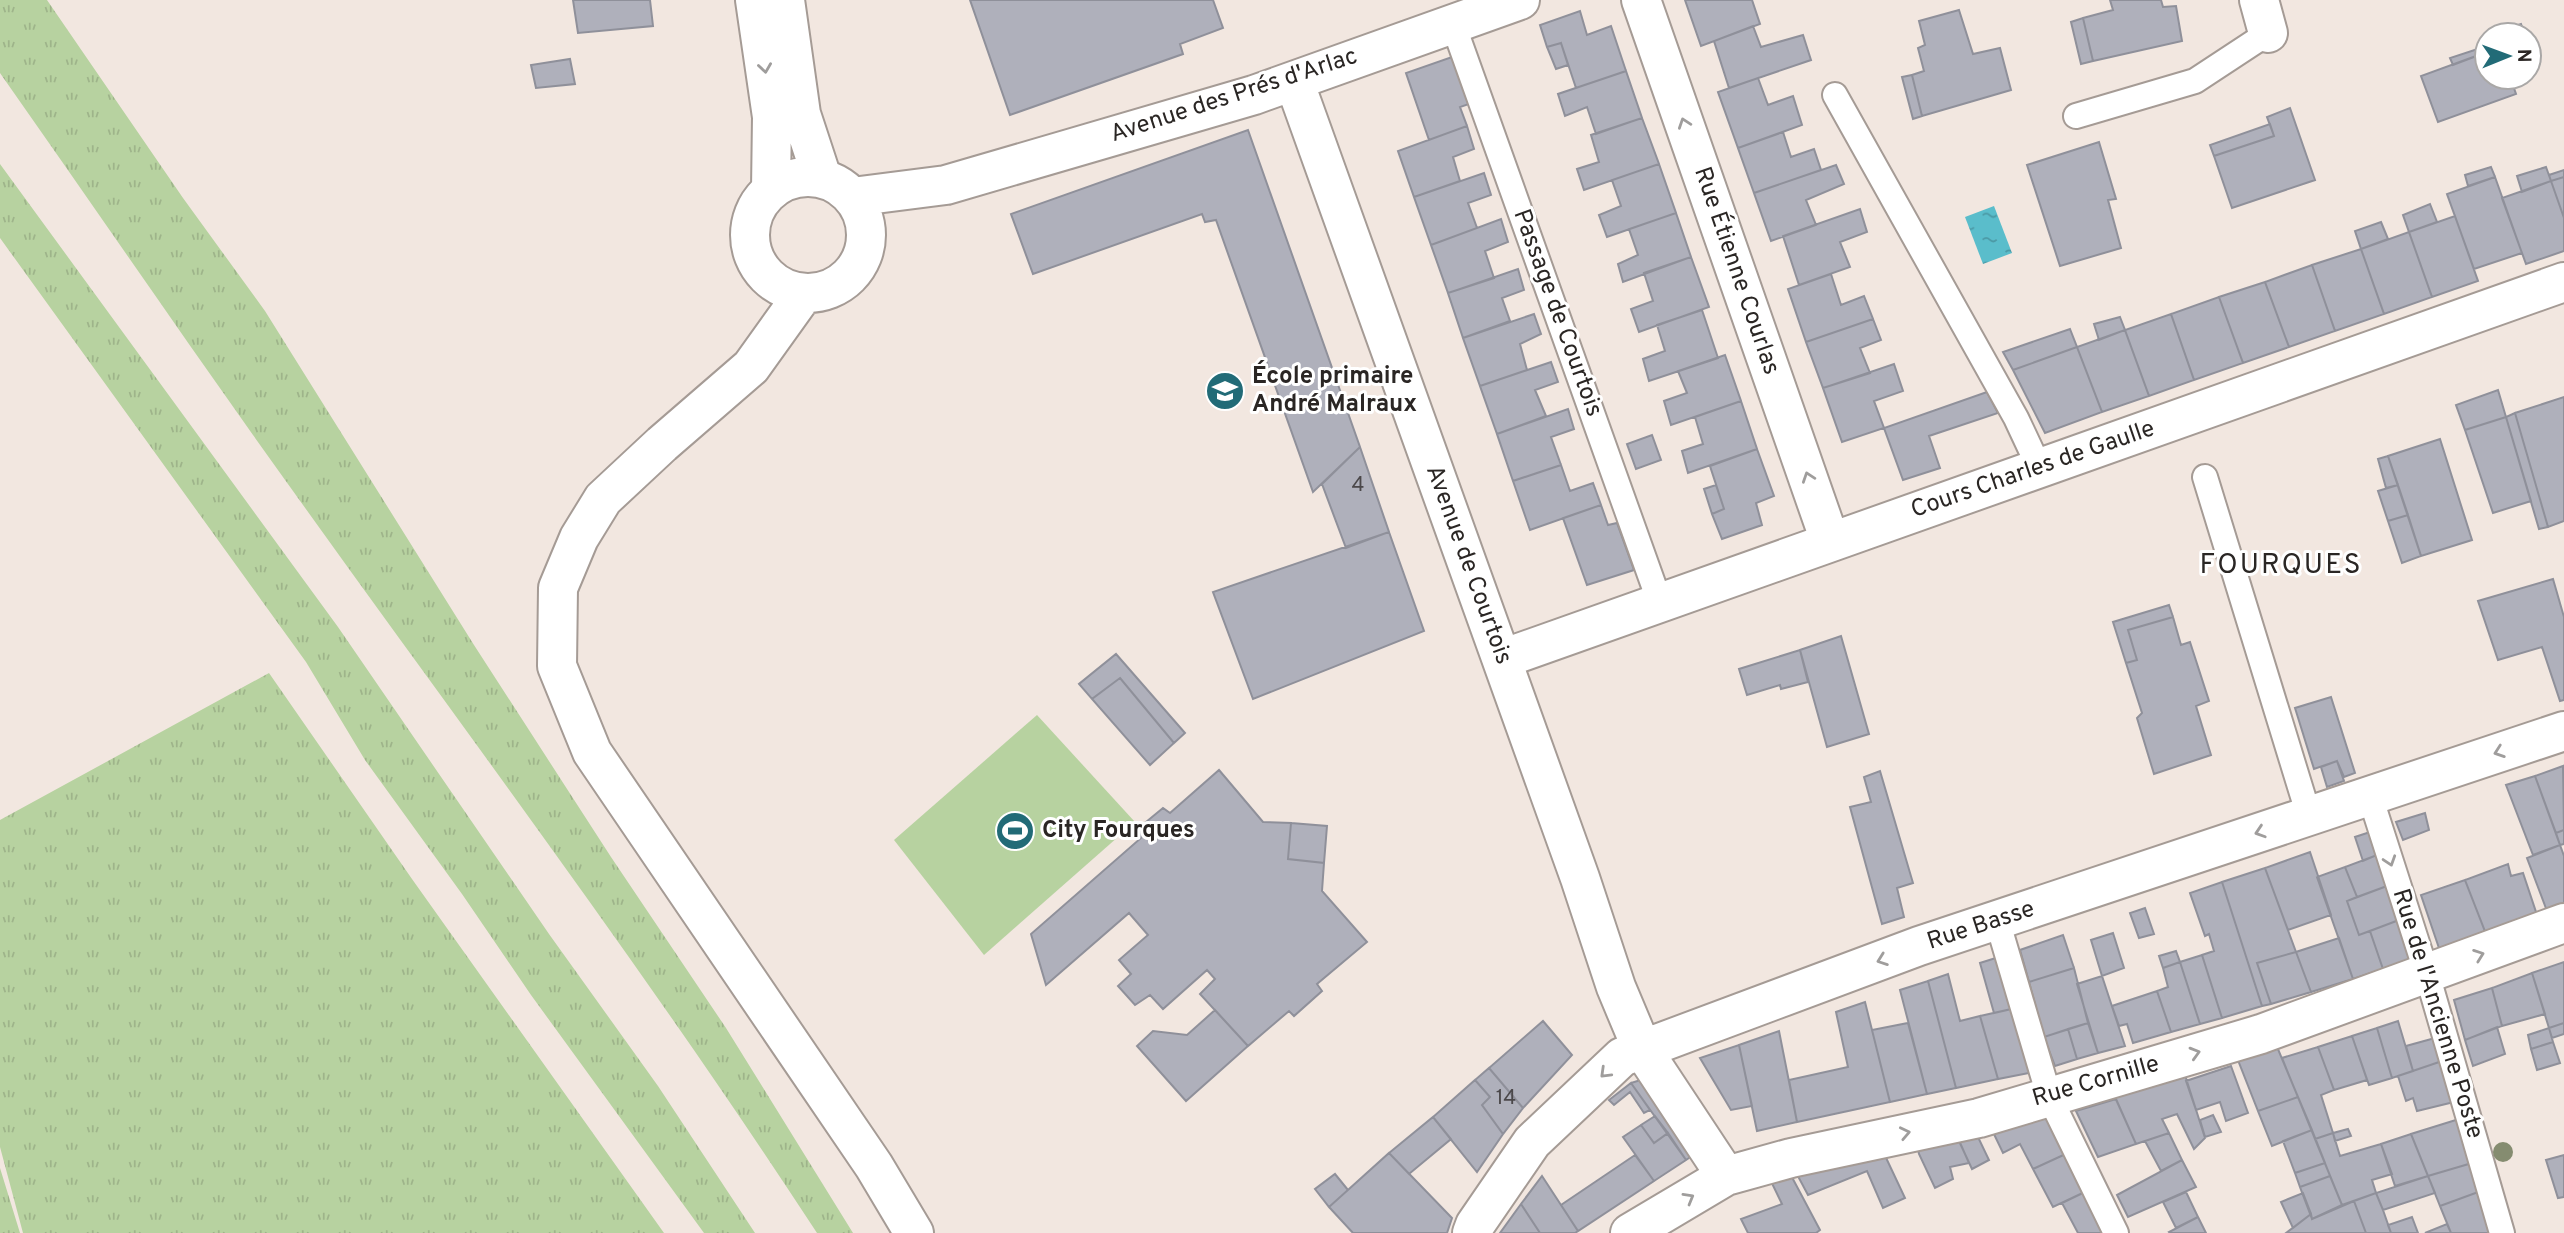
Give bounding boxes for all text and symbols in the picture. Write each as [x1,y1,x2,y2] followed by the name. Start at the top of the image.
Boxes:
[2473,21,2543,91] north arrow
[1107,42,1361,150] street label: Avenue des Prés d'Arlac
[2511,49,2535,63] text: N
[757,62,772,73] one-way arrow
[1678,118,1692,130] one-way arrow
[1686,162,1788,379] street label: Rue Étienne Courlas
[1506,205,1608,421] street label: Passage de Courtois
[1252,360,1417,420] place label: École primaire André Malraux
[1204,370,1246,412] school or university icon: École primaire André Malraux
[1907,414,2159,526] street label: Cours Charles de Gaulle
[1418,461,1518,669] street label: Avenue de Courtois
[1802,471,1816,483] one-way arrow
[1351,472,1365,499] house number: 4
[2200,548,2362,584] district label: FOURQUES
[2494,744,2506,759] one-way arrow
[994,810,1036,852] sports icon: City Fourques
[1042,816,1195,846] place label: City Fourques
[2255,824,2267,839] one-way arrow
[2382,855,2397,867] one-way arrow
[2385,885,2489,1143] street label: Rue de l'Ancienne Poste
[1923,895,2039,957] street label: Rue Basse
[2473,949,2485,963] one-way arrow
[1877,951,1889,965] one-way arrow
[2189,1047,2201,1062] one-way arrow
[2029,1050,2163,1114] street label: Rue Cornille
[1600,1064,1613,1077] one-way arrow
[1496,1085,1516,1112] house number: 14
[1899,1127,1911,1142] one-way arrow
[1681,1194,1694,1207] one-way arrow

